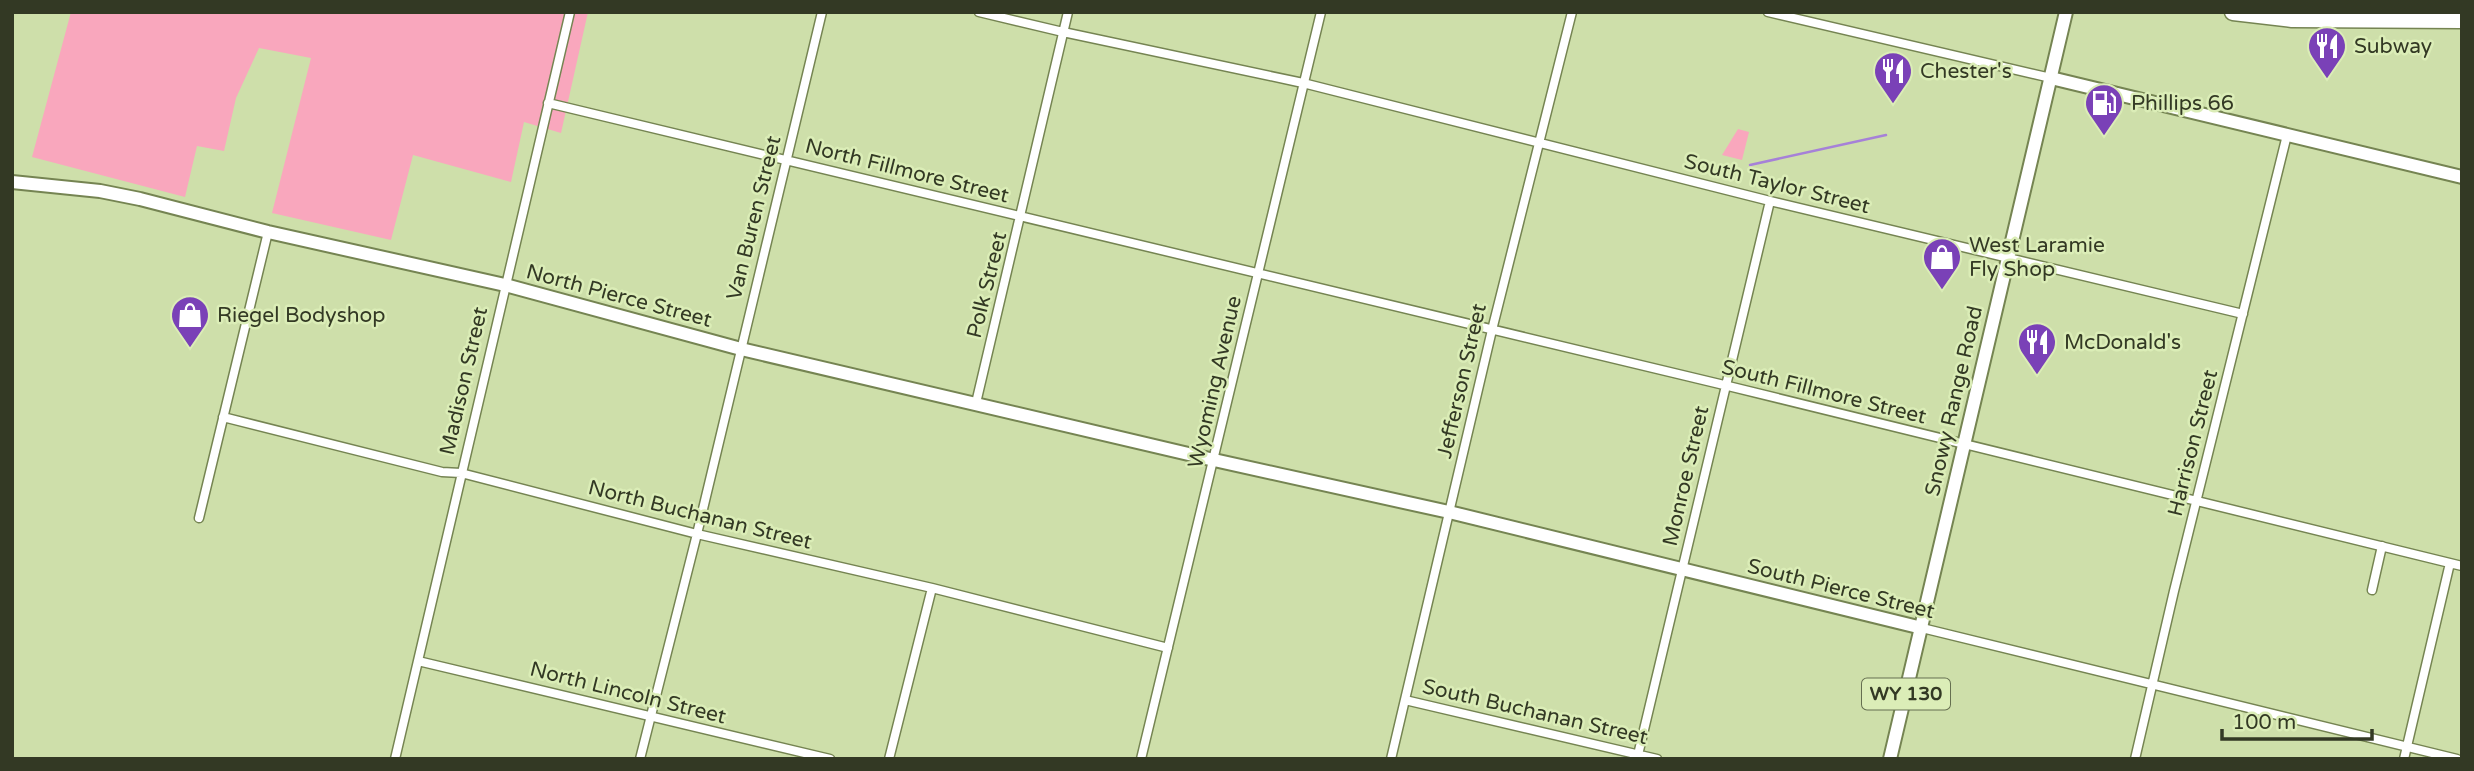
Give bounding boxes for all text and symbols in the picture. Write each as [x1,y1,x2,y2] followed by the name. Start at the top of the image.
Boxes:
[2306,25,2348,80] restaurant icon: Subway
[2354,34,2432,59] place label: Subway
[1872,50,1914,105] restaurant icon: Chester's
[1920,59,2012,84] place label: Chester's
[2083,82,2125,137] fuel station icon: Phillips 66
[2131,91,2234,116] place label: Phillips 66
[721,133,787,303] street label: Van Buren Street
[803,134,1011,208] street label: North Fillmore Street
[1682,149,1872,219] street label: South Taylor Street
[962,229,1012,341] street label: Polk Street
[1969,233,2105,282] place label: West Laramie Fly Shop
[1921,236,1963,291] shop icon: West Laramie Fly Shop
[524,259,714,333] street label: North Pierce Street
[1183,293,1247,471] street label: Wyoming Avenue
[169,294,211,349] shop icon: Riegel Bodyshop
[1432,301,1492,461] street label: Jefferson Street
[217,303,386,328] place label: Riegel Bodyshop
[1920,303,1988,499] street label: Snowy Range Road
[435,304,493,458] street label: Madison Street
[2016,321,2058,376] restaurant icon: McDonald's
[2064,330,2181,355] place label: McDonald's
[1719,354,1929,430] street label: South Fillmore Street
[2163,367,2223,519] street label: Harrison Street
[1658,403,1714,549] street label: Monroe Street
[586,475,814,555] street label: North Buchanan Street
[1745,554,1937,624] street label: South Pierce Street
[527,657,729,729] street label: North Lincoln Street
[1420,674,1650,750] street label: South Buchanan Street
[1862,678,1950,709] road number: WY 130
[2222,698,2372,742] scale bar
[2232,710,2296,735] text: 100 m

